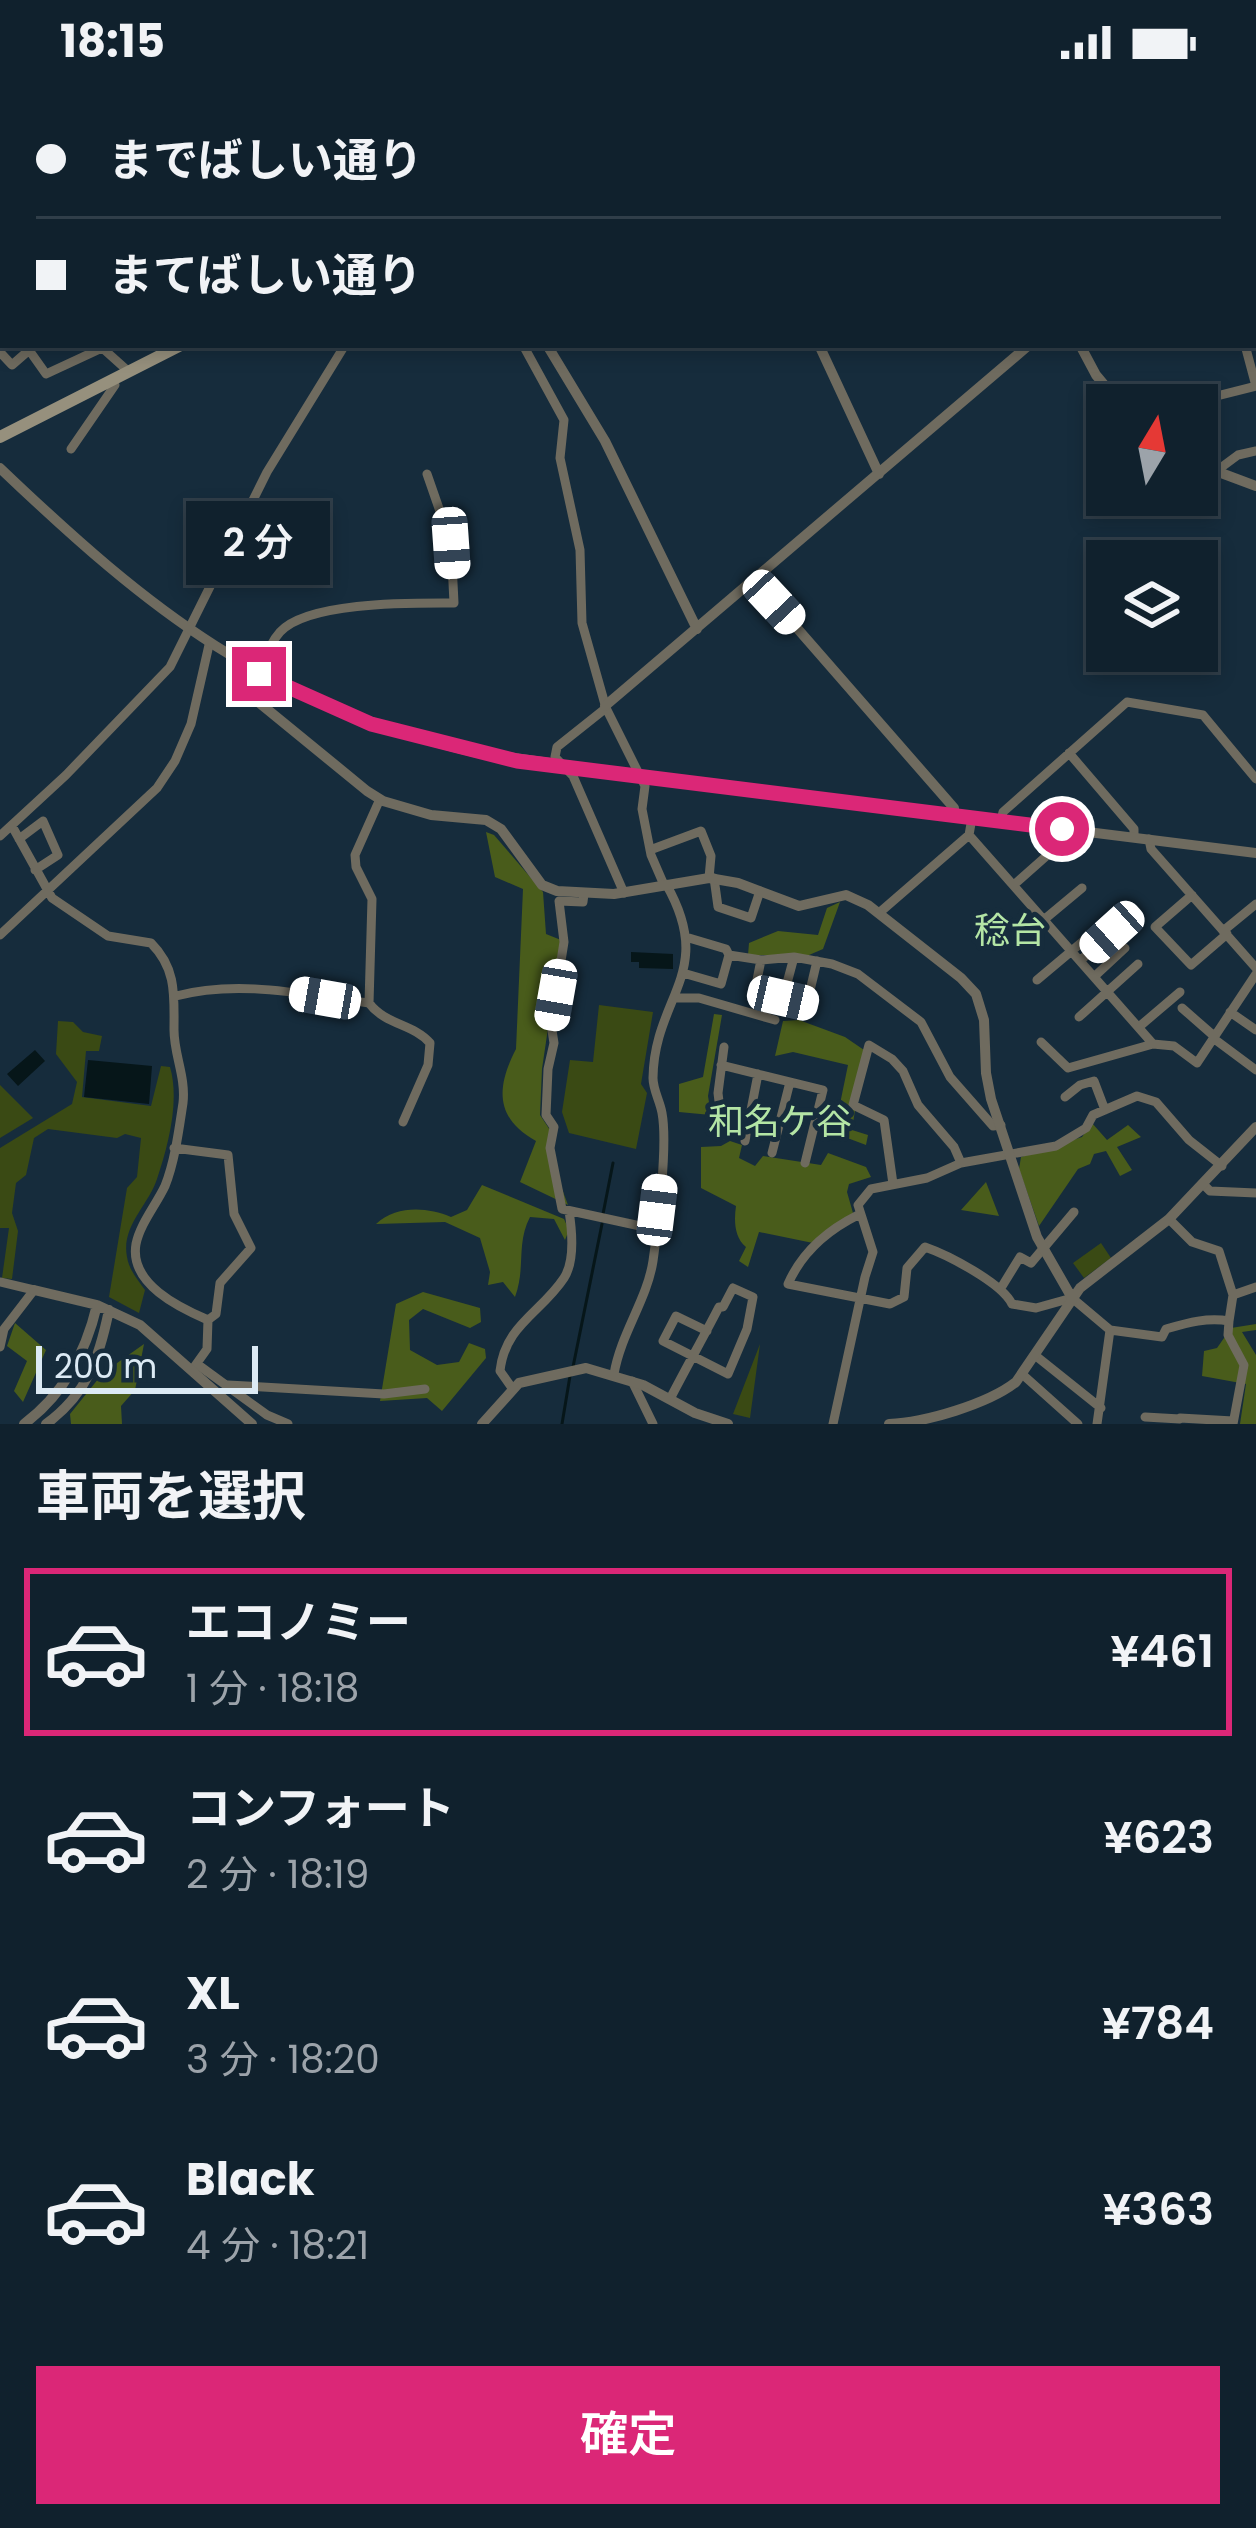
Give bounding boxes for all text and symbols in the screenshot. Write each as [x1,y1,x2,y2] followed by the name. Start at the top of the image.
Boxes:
[60,10,165,73] text: 18:15
[108,129,423,192] text: までばしい通り
[108,244,422,307] text: まてばしい通り
[1086,384,1218,516] north arrow
[1086,384,1218,672] map controls
[187,500,331,584] callout: 2 分
[431,506,471,580] car
[223,515,293,570] text: 2 分
[1086,540,1218,672] button: layers
[736,563,812,641] car
[232,647,286,701] route end
[1035,802,1089,856] route start
[1073,895,1151,969] car
[974,905,1046,956] district label: 稔台
[532,956,580,1034] car
[744,972,822,1024] car
[286,974,364,1022] car
[708,1096,852,1147] district label: 和名ケ谷
[635,1172,679,1248] car
[36,1340,258,1393] scale bar
[54,1343,157,1390] text: 200 m
[36,1458,306,1534] text: 車両を選択
[186,1591,411,1654] text: エコノミー
[42,1598,150,1706] icon: car
[1111,1620,1214,1683] text: ¥461
[186,1661,359,1716] text: 1 分 · 18:18
[186,1777,455,1840] text: コンフォート
[42,1784,150,1892] icon: car
[1104,1806,1214,1869] text: ¥623
[186,1847,369,1902] text: 2 分 · 18:19
[186,1962,240,2025] text: XL
[42,1970,150,2078] icon: car
[1102,1992,1214,2055] text: ¥784
[186,2032,380,2087] text: 3 分 · 18:20
[186,2148,315,2211] text: Black
[42,2156,150,2264] icon: car
[1103,2178,1214,2241] text: ¥363
[186,2218,369,2273] text: 4 分 · 18:21
[36,2366,1220,2504] button: 確定

